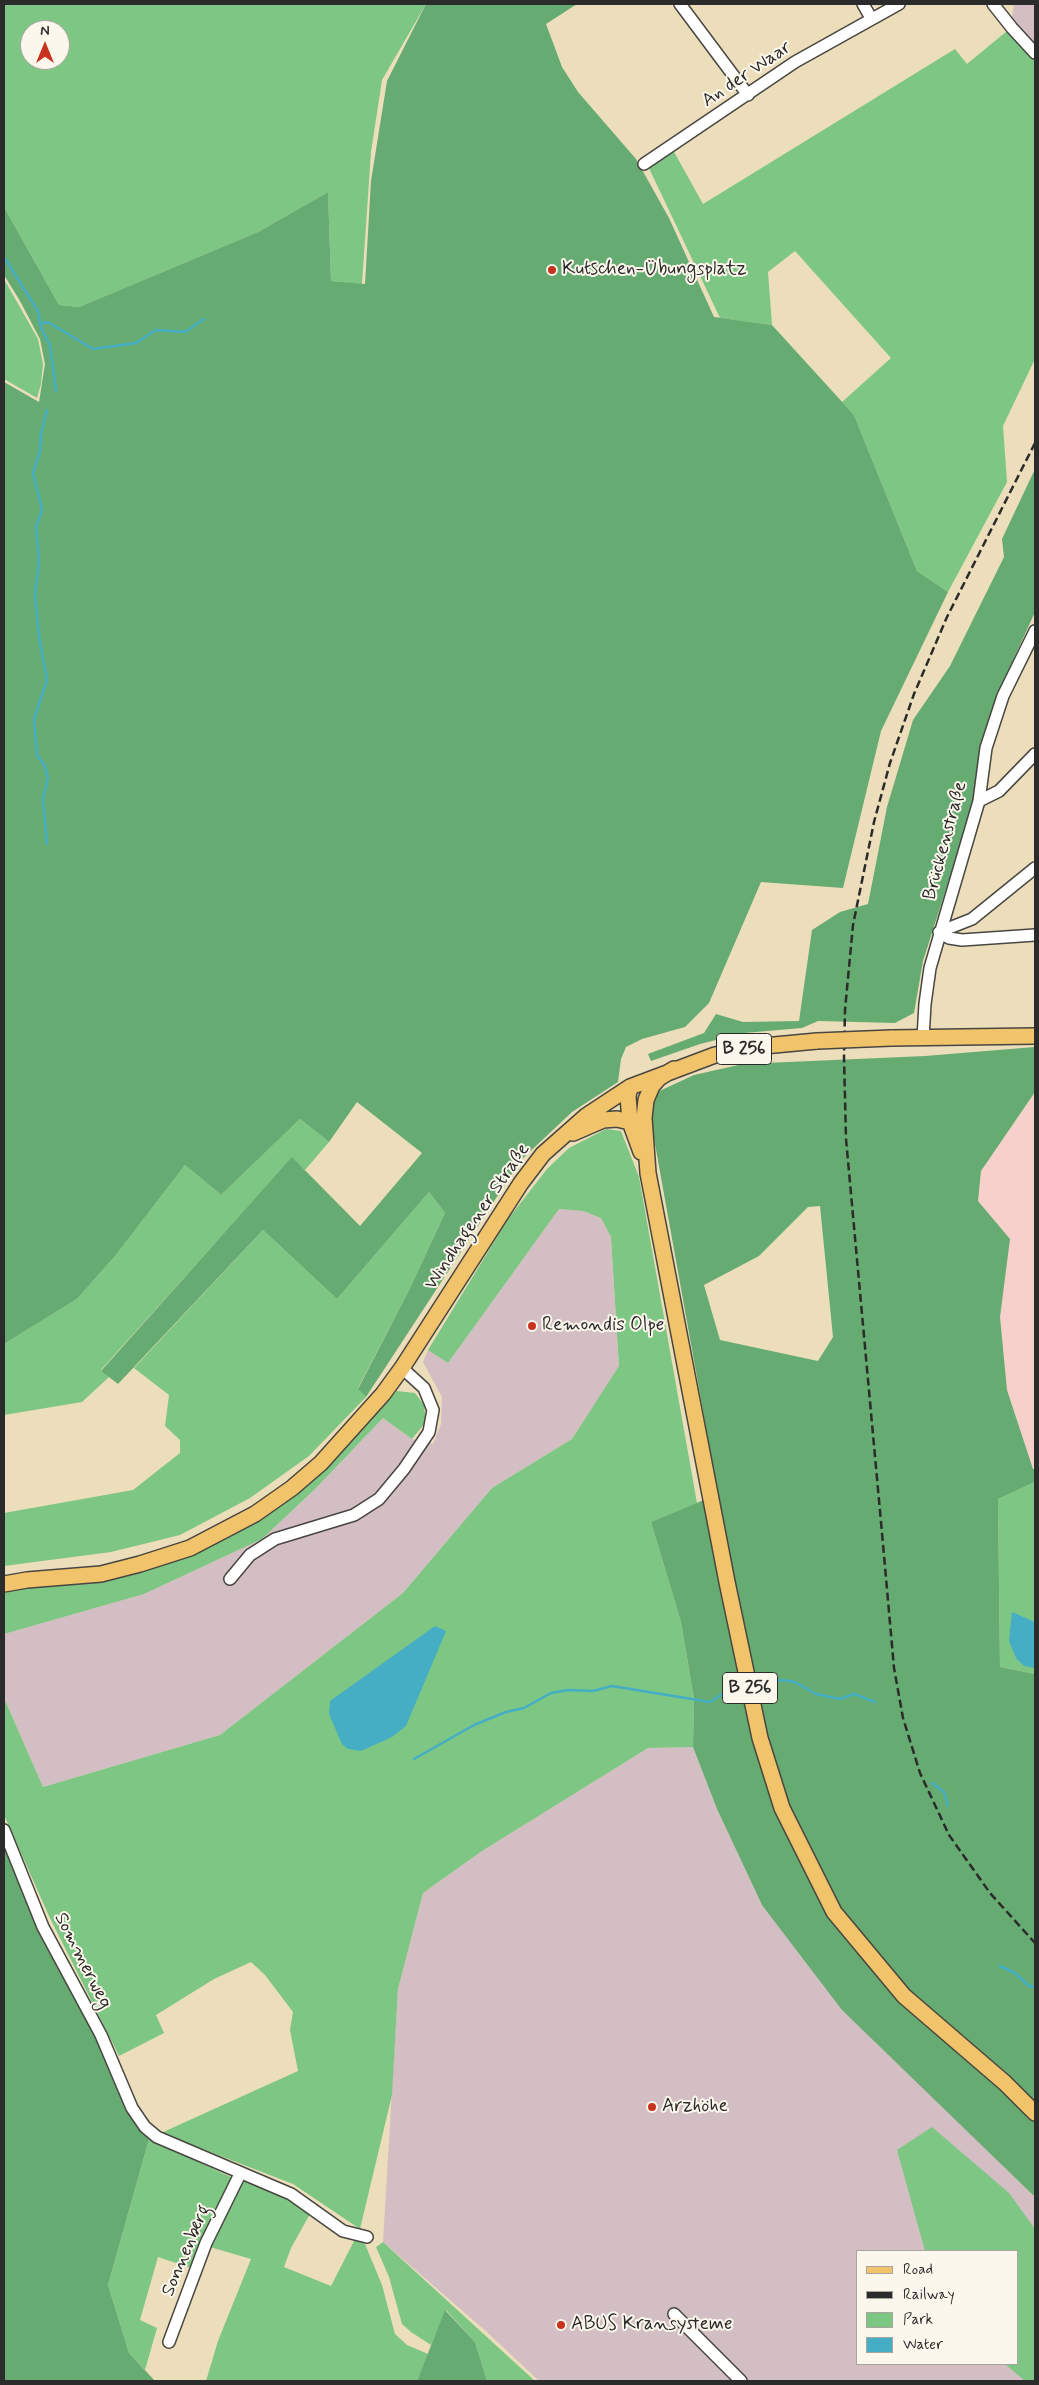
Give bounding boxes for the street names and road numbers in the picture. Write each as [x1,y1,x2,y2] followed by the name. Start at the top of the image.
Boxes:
[698,37,796,113] street label: An der Waar
[919,779,973,903] street label: Brückenstraße
[716,1034,772,1064] road number: B 256
[420,1139,536,1295] street label: Windhagener Straße
[722,1672,778,1704] road number: B 256
[48,1909,116,2013] street label: Sommerweg
[158,2202,216,2300] street label: Sonnenberg

